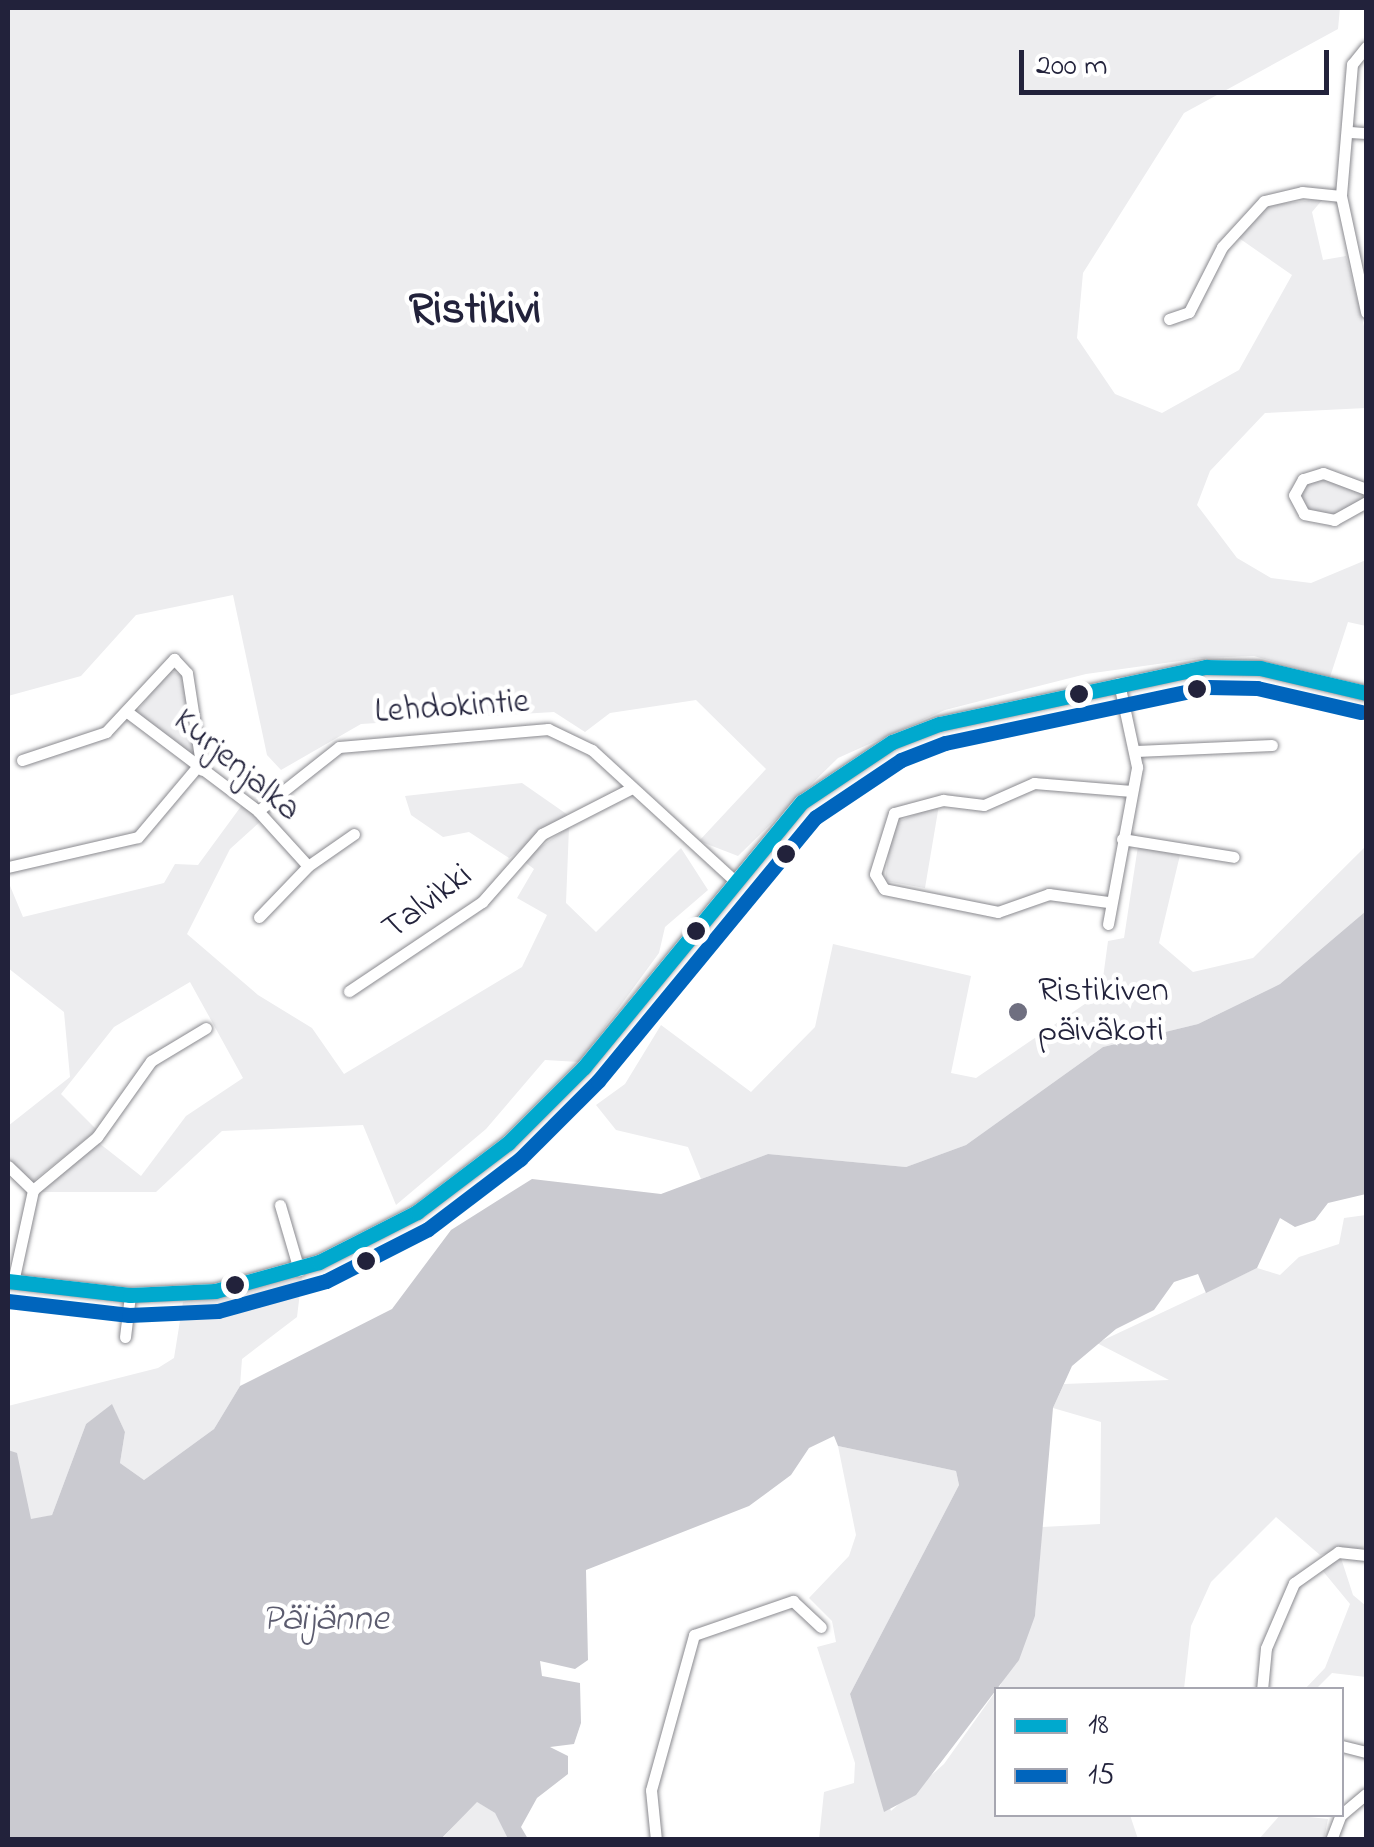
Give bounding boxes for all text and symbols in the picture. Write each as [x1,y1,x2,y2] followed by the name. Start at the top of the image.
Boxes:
[1024,30,1334,92] scale bar
[1036,45,1108,89] text: 200 m
[409,285,541,339] district label: Ristikivi
[1187,679,1207,699] unlabelled marker
[373,682,531,734] street label: Lehdokintie
[1069,684,1089,704] unlabelled marker
[164,701,308,831] street label: Kurjenjalka
[776,844,796,864] unlabelled marker
[375,856,481,950] street label: Talvikki
[686,921,706,941] unlabelled marker
[1038,971,1169,1053] place label: Ristikiven päiväkoti
[1007,1001,1029,1023] marker: Ristikiven päiväkoti
[356,1251,376,1271] unlabelled marker
[225,1275,245,1295] unlabelled marker
[261,1598,389,1644] water label: Päijänne
[994,1687,1344,1817] legend
[1088,1704,1109,1748] text: 18
[1088,1754,1115,1798] text: 15

